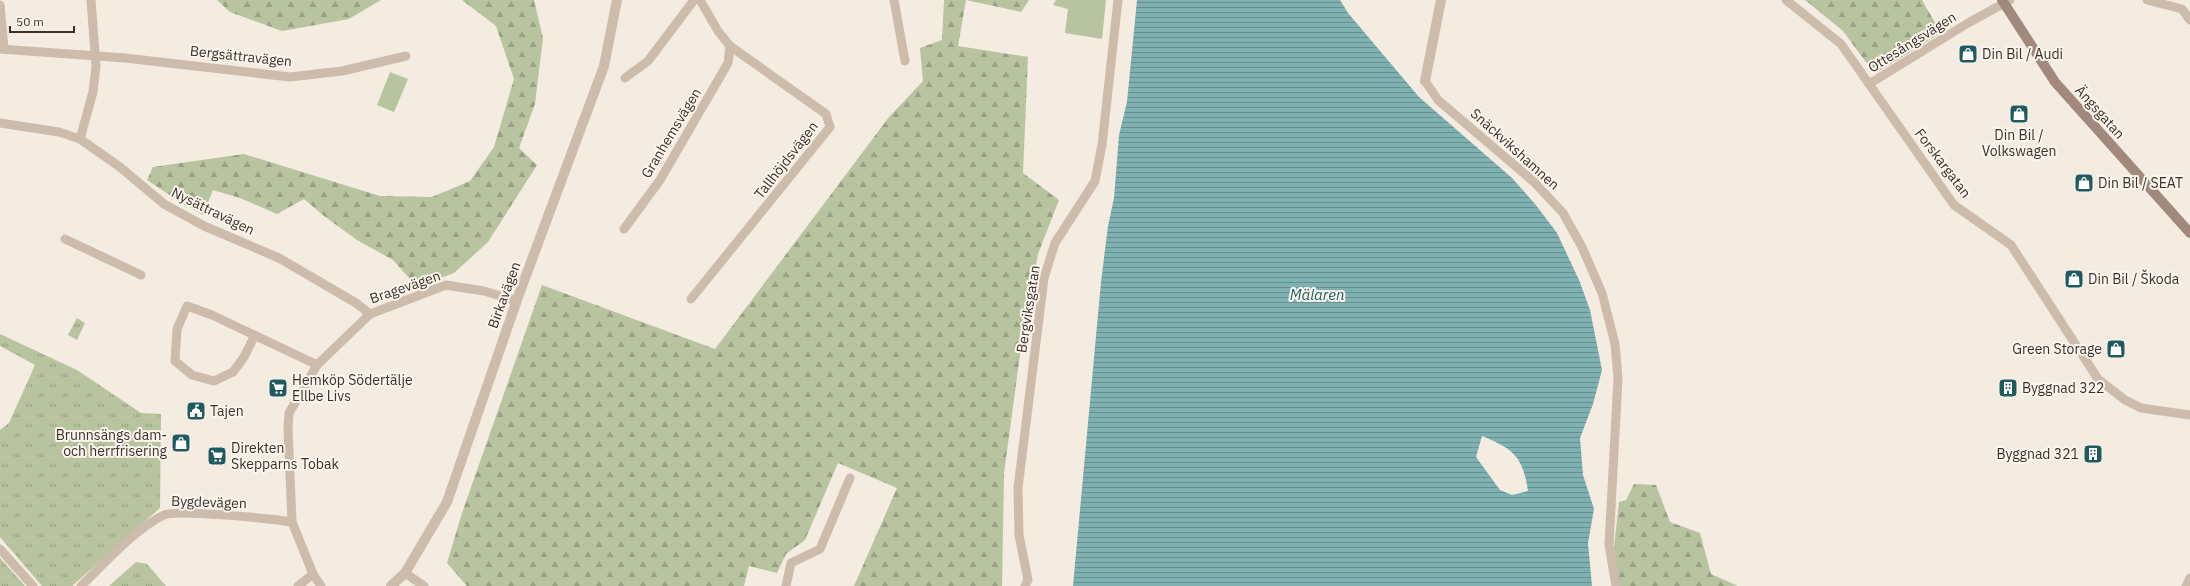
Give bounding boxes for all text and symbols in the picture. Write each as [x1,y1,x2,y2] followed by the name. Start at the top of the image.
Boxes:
[10,8,74,34] scale bar
[1865,8,1959,76] street label: Ottesångsvägen
[16,14,44,29] text: 50 m
[189,42,293,70] street label: Bergsättravägen
[1957,43,1979,65] shop icon: Din Bil / Audi
[1982,45,2063,63] place label: Din Bil / Audi
[2071,81,2129,143] street label: Ängsgatan
[637,85,705,181] street label: Granhemsvägen
[2008,103,2030,125] shop icon: Din Bil / Volkswagen
[1467,104,1563,194] street label: Snäckvikshamnen
[750,118,822,202] street label: Tallhöjdsvägen
[1911,125,1975,201] street label: Forskargatan
[1982,126,2056,160] place label: Din Bil / Volkswagen
[2073,172,2095,194] shop icon: Din Bil / SEAT
[2098,174,2183,192] place label: Din Bil / SEAT
[168,183,258,239] street label: Nysättravägen
[484,259,524,331] street label: Birkavägen
[1012,264,1044,354] street label: Bergviksgatan
[367,266,443,308] street label: Bragevägen
[2063,268,2085,290] shop icon: Din Bil / Škoda
[2088,269,2180,288] place label: Din Bil / Škoda
[1290,285,1344,304] water label: Mälaren
[2105,338,2127,360] shop icon: Green Storage
[2012,340,2102,358] place label: Green Storage
[292,371,413,405] place label: Hemköp Södertälje Ellbe Livs
[267,377,289,399] supermarket icon: Hemköp Södertälje Ellbe Livs
[1997,377,2019,399] building icon: Byggnad 322
[2022,379,2104,397] place label: Byggnad 322
[185,400,207,422] public building icon: Tajen
[210,402,244,420] place label: Tajen
[56,426,168,460] place label: Brunnsängs dam- och herrfrisering
[170,432,192,454] shop icon: Brunnsängs dam- och herrfrisering
[231,439,339,473] place label: Direkten Skepparns Tobak
[2082,443,2104,465] building icon: Byggnad 321
[206,445,228,467] supermarket icon: Direkten Skepparns Tobak
[1997,445,2079,463] place label: Byggnad 321
[171,492,247,512] street label: Bygdevägen

